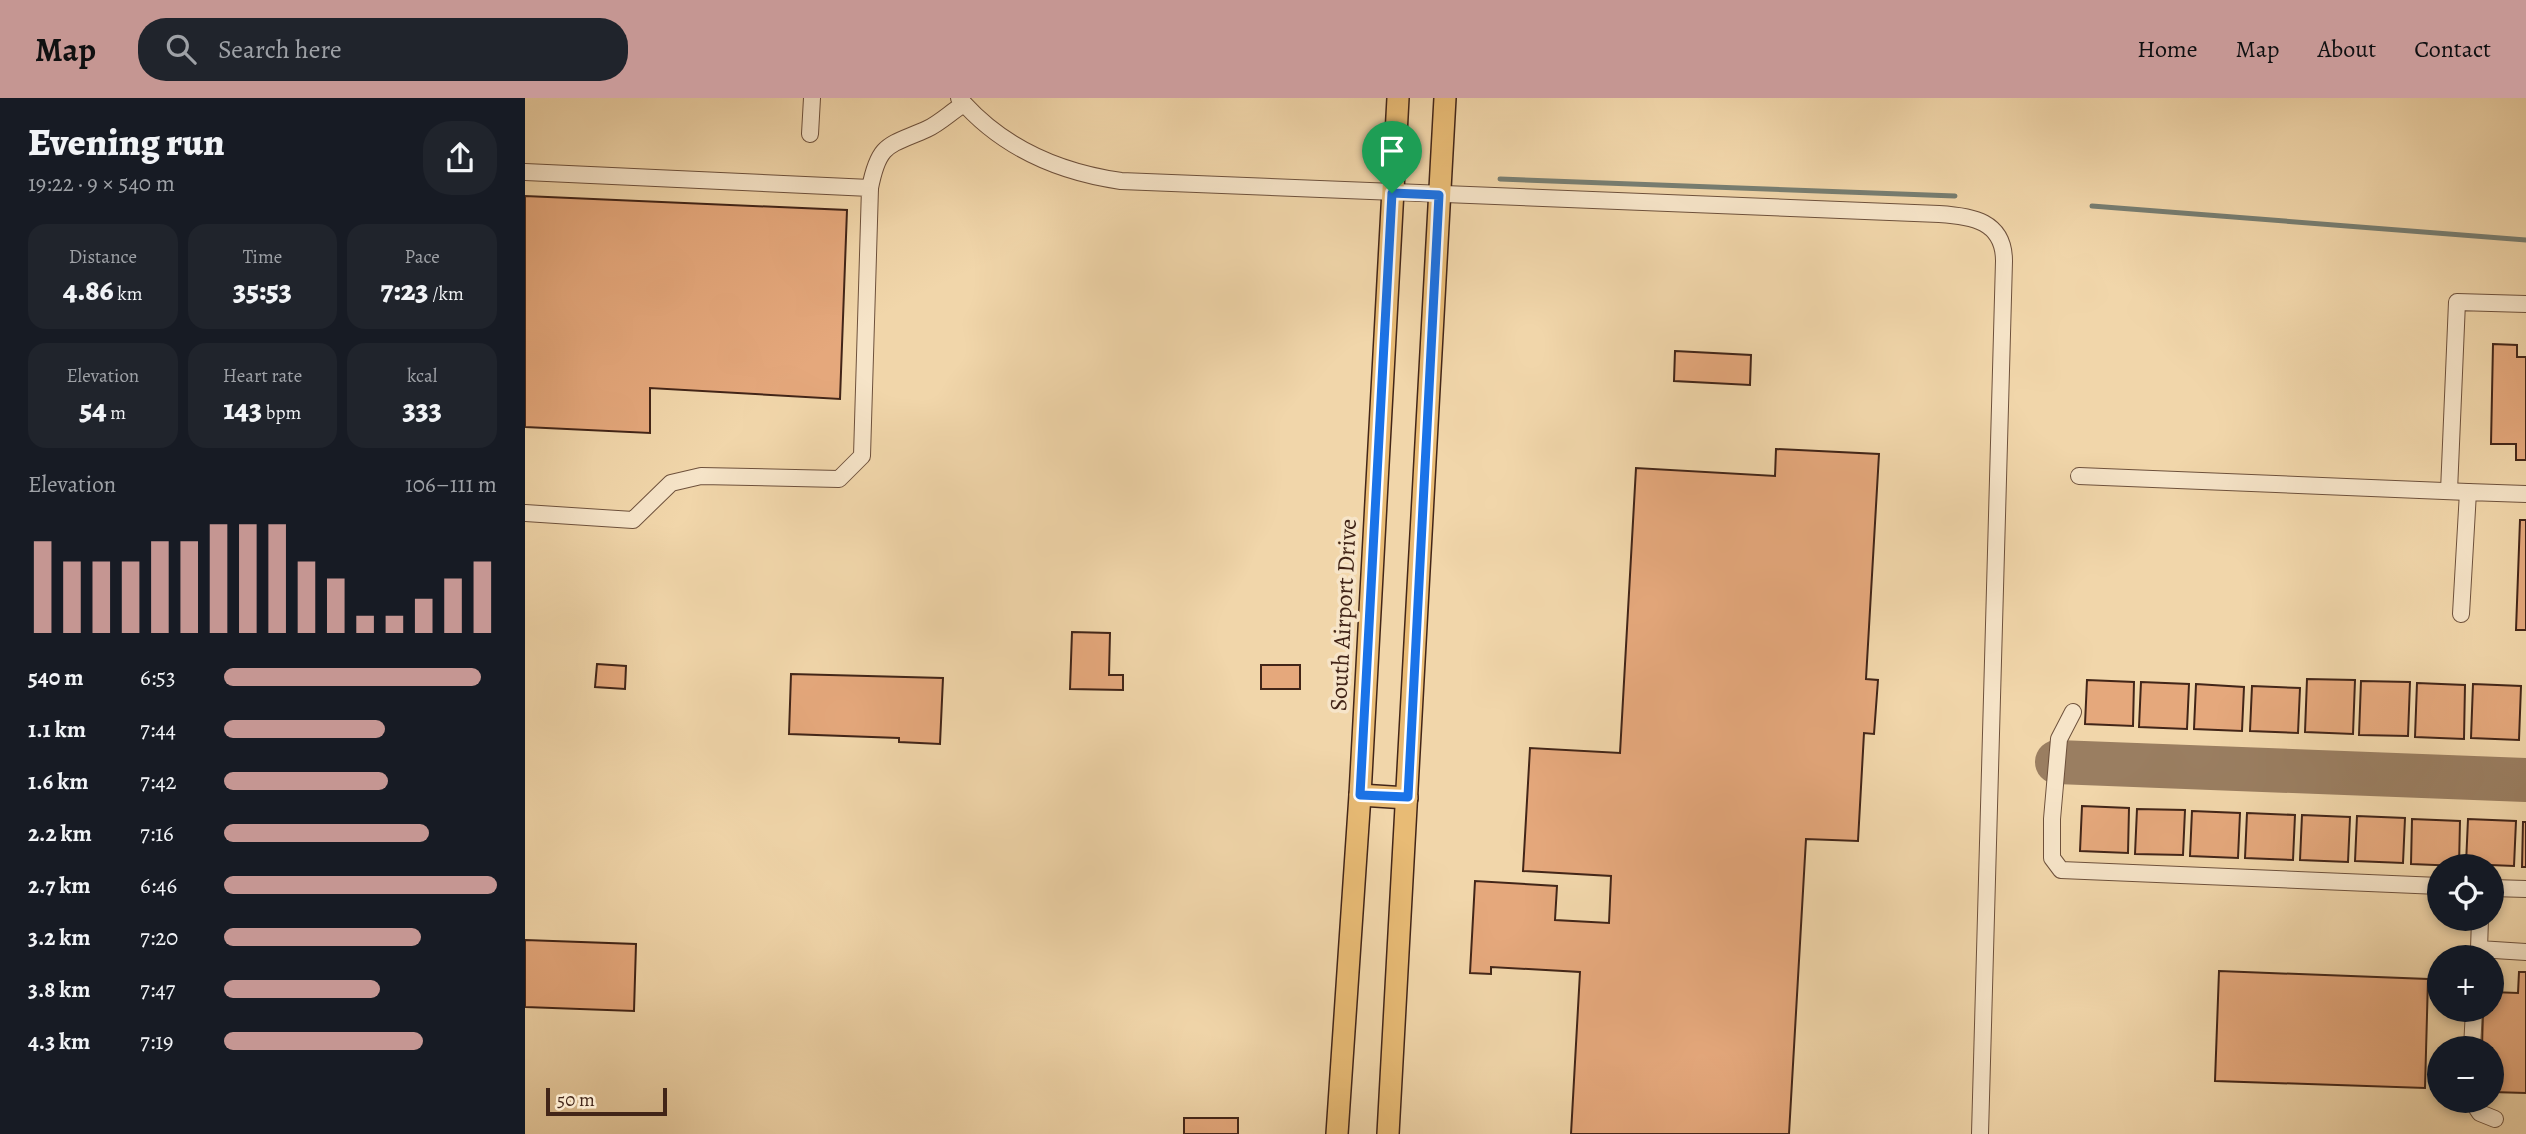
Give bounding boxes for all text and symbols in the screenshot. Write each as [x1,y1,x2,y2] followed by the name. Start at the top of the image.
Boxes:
[138,18,628,81] search box
[35,27,96,72] text: Map
[162,30,200,68] icon: search
[218,32,342,67] text: Search here
[2137,33,2198,65] text: Home
[2236,33,2280,65] text: Map
[2318,33,2376,65] text: About
[2414,33,2491,65] text: Contact
[28,116,225,168] text: Evening run
[423,121,497,195] button: share
[1362,121,1422,193] pin
[1373,132,1411,170] icon: arrive
[28,168,175,199] text: 19:22 · 9 × 540 m
[69,244,137,270] text: Distance
[243,244,282,270] text: Time
[405,244,440,270] text: Pace
[63,270,114,310] text: 4.86
[233,270,292,310] text: 35:53
[381,270,428,310] text: 7:23
[114,281,143,307] text: km
[428,281,464,307] text: /km
[66,363,139,389] text: Elevation
[223,363,302,389] text: Heart rate
[407,363,437,389] text: kcal
[79,389,107,429] text: 54
[224,389,262,429] text: 143
[402,389,442,429] text: 333
[107,400,126,426] text: m
[262,400,301,426] text: bpm
[28,469,116,500] text: Elevation
[405,469,497,500] text: 106–111 m
[1322,518,1364,712] street label: South Airport Drive
[28,662,83,693] text: 540 m
[140,662,176,693] text: 6:53
[28,714,86,745] text: 1.1 km
[140,714,176,745] text: 7:44
[28,766,88,797] text: 1.6 km
[140,766,176,797] text: 7:42
[28,818,92,849] text: 2.2 km
[140,818,174,849] text: 7:16
[2427,854,2504,1113] map controls
[2427,854,2504,931] button: locate
[28,870,90,901] text: 2.7 km
[140,870,177,901] text: 6:46
[28,922,91,953] text: 3.2 km
[140,922,178,953] text: 7:20
[2427,945,2504,1022] button: +
[28,974,90,1005] text: 3.8 km
[140,974,175,1005] text: 7:47
[28,1026,90,1057] text: 4.3 km
[140,1026,173,1057] text: 7:19
[2427,1036,2504,1113] button: −
[546,1085,667,1117] scale bar
[557,1087,595,1113] text: 50 m

